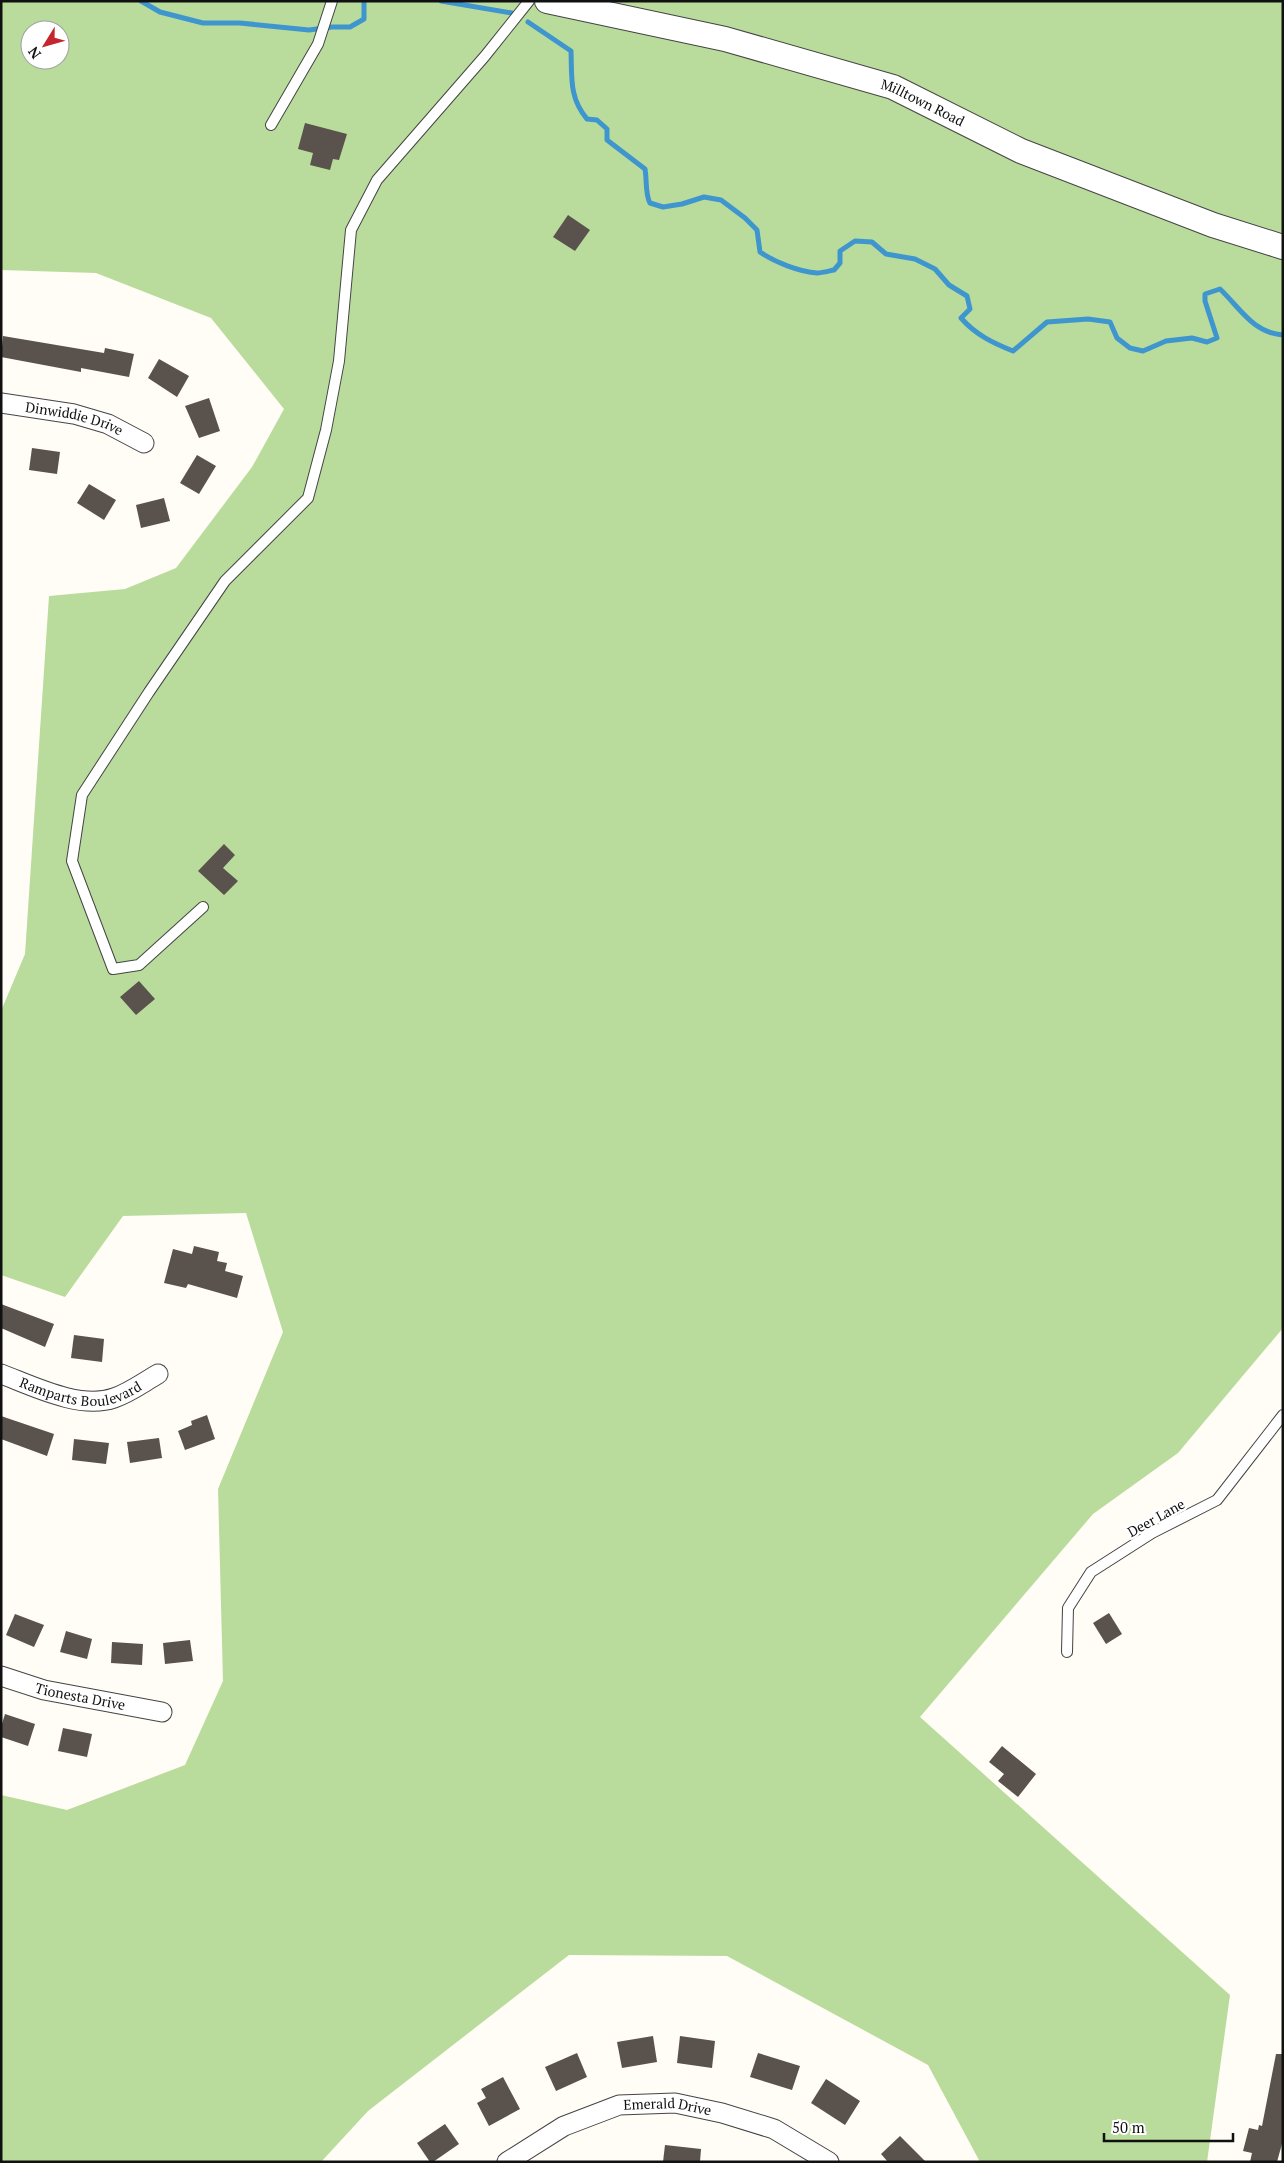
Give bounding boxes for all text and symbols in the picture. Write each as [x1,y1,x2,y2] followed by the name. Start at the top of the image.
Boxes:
[20,20,70,70] north arrow
[23,43,45,63] text: N
[879,74,968,130] street label: Milltown Road
[24,397,127,439] street label: Dinwiddie Drive
[17,1371,143,1389] street label: Ramparts Boulevard
[17,1372,145,1410] text: Ramparts Boulevard
[1124,1494,1188,1541] street label: Deer Lane
[33,1678,127,1714] street label: Tionesta Drive
[623,2093,713,2119] street label: Emerald Drive
[1104,2110,1233,2142] scale bar
[1112,2117,1145,2137] text: 50 m

